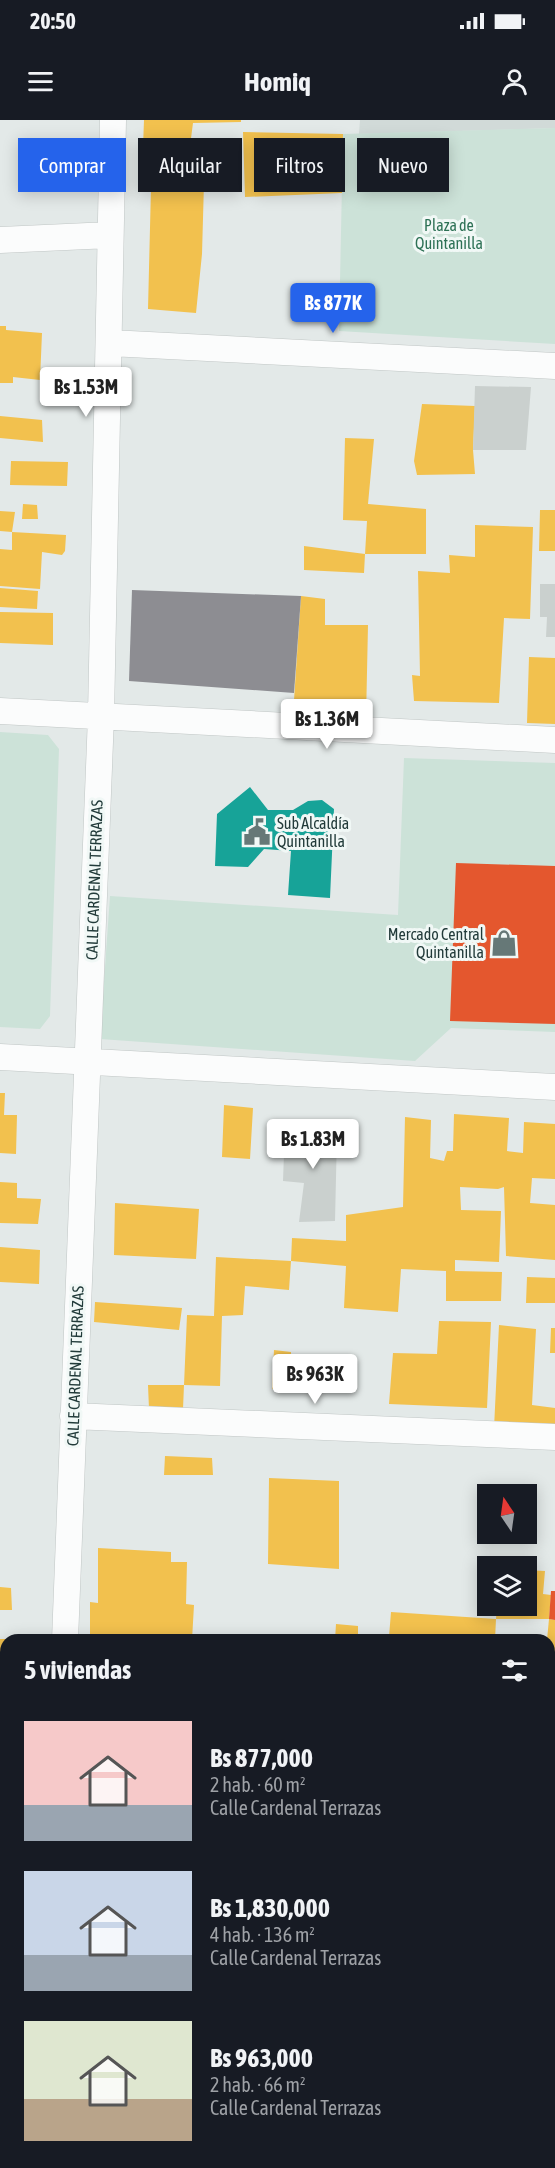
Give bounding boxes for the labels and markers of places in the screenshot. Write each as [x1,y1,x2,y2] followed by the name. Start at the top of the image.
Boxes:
[278,283,388,334] pin: Bs 877K
[24,367,148,418] pin: Bs 1.53M
[265,699,389,750] pin: Bs 1.36M
[277,814,349,850] place label: Sub Alcaldía Quintanilla
[242,817,272,847] public building icon: Sub Alcaldía Quintanilla
[388,925,485,961] place label: Mercado Central Quintanilla
[489,928,519,958] shop icon: Mercado Central Quintanilla
[251,1119,375,1170] pin: Bs 1.83M
[260,1354,370,1405] pin: Bs 963K

